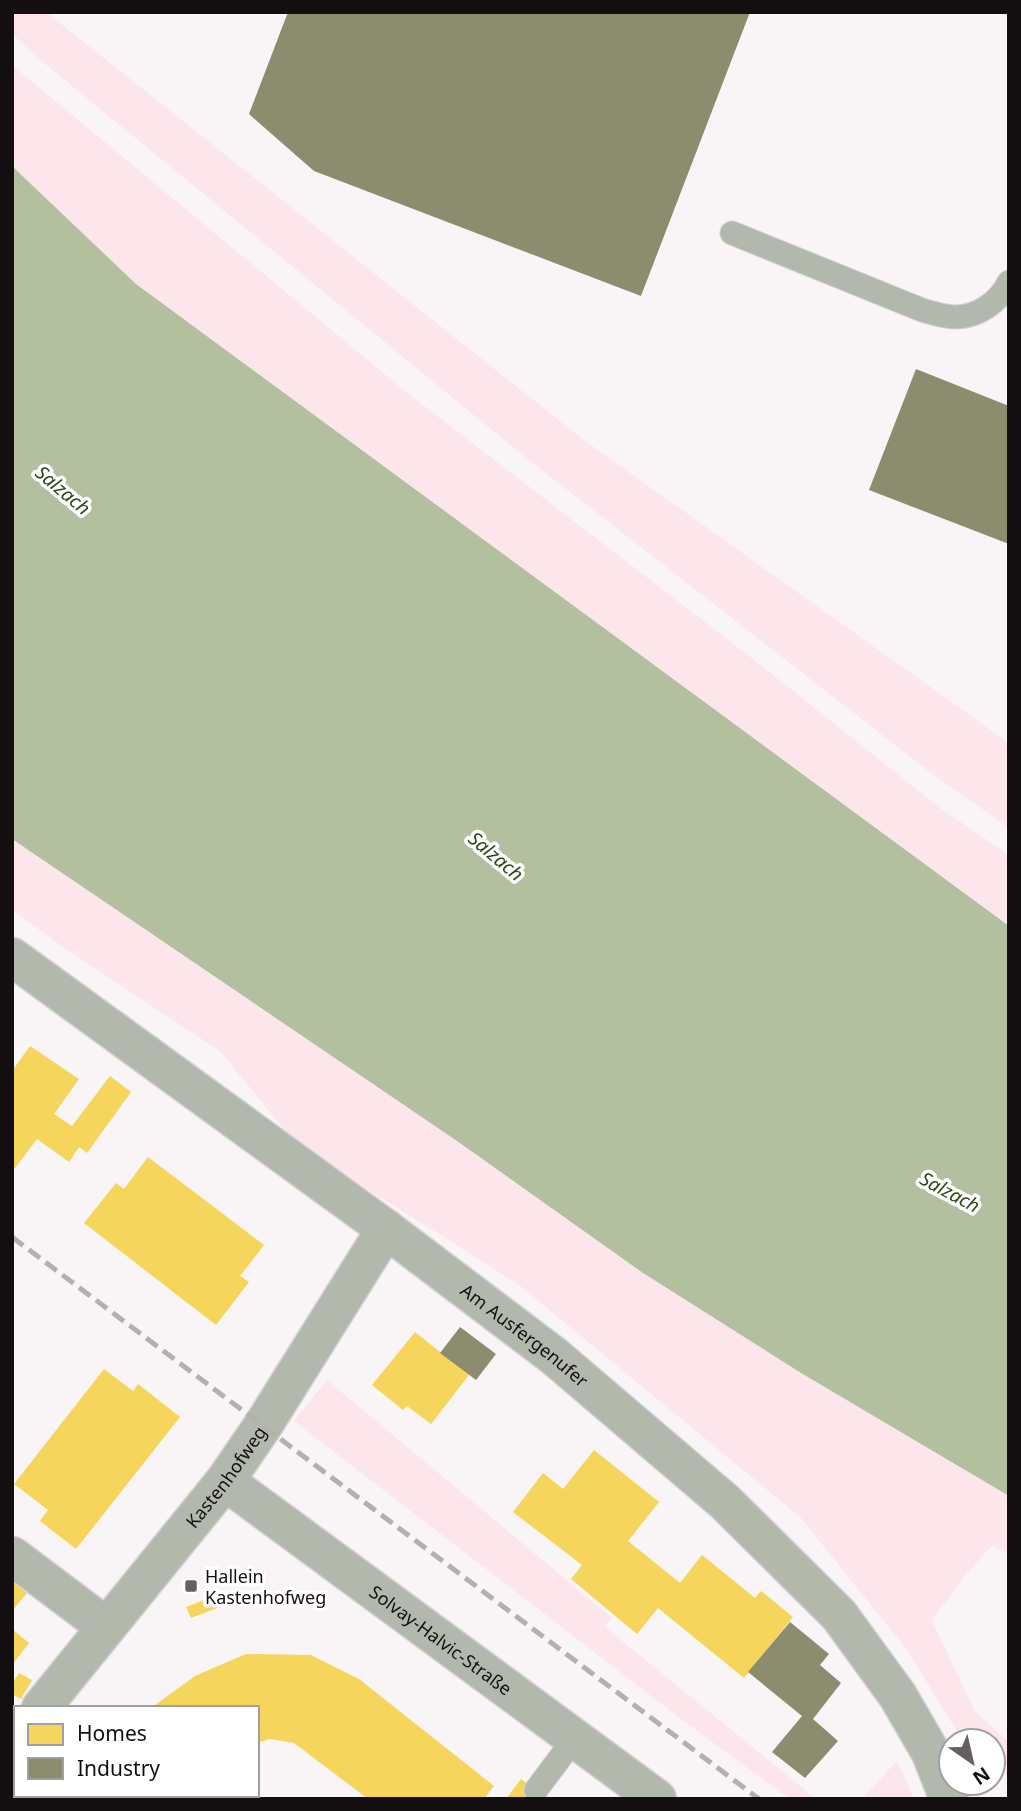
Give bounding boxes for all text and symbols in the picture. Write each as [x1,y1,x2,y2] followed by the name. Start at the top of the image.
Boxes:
[30,459,96,521] water label: Salzach
[463,825,529,887] water label: Salzach
[916,1165,984,1219] water label: Salzach
[456,1278,594,1392] street label: Am Ausfergenufer
[180,1421,271,1533] street label: Kastenhofweg
[205,1564,326,1609] place label: Hallein Kastenhofweg
[183,1578,199,1594] marker: Hallein Kastenhofweg
[365,1579,517,1700] street label: Solvay-Halvic-Straße
[14,1706,259,1797] legend
[77,1719,147,1747] text: Homes
[937,1727,1007,1797] north arrow
[77,1754,160,1782] text: Industry
[968,1761,995,1791] text: N

